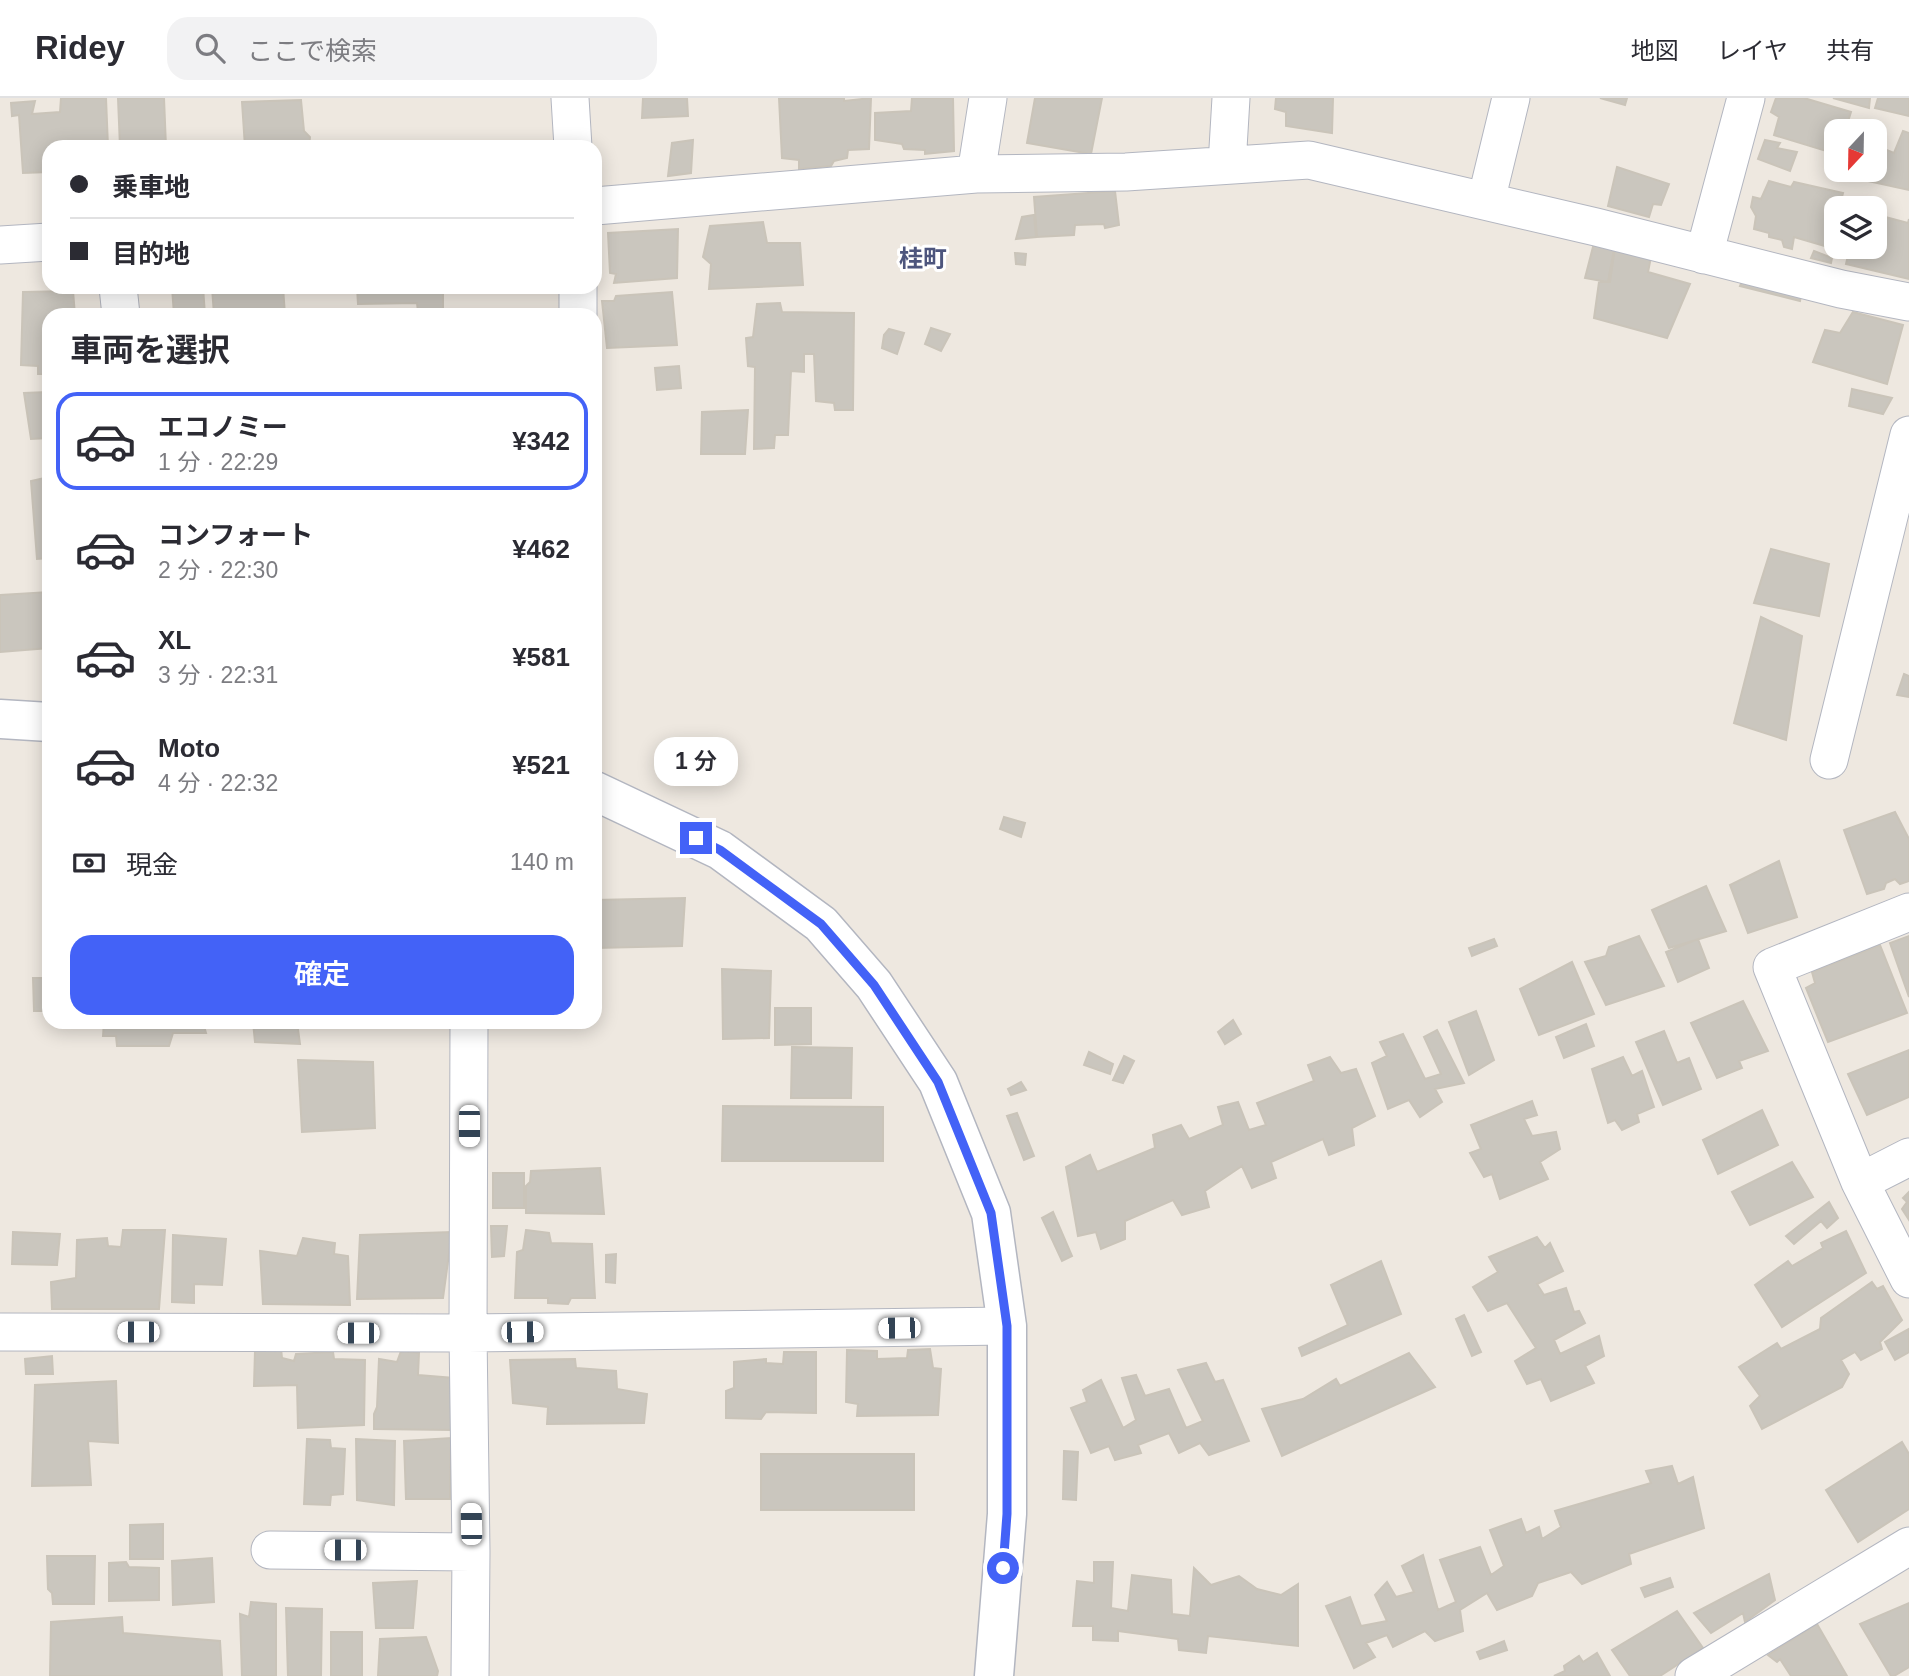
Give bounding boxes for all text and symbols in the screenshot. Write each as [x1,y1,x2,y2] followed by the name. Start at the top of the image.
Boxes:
[167,17,657,80] search box
[35,29,125,66] text: Ridey
[191,29,229,67] icon: search
[247,36,377,66] text: ここで検索
[1631,37,1679,64] text: 地図
[1717,37,1788,64] text: レイヤ
[1826,37,1874,64] text: 共有
[1824,119,1886,182] north arrow
[1824,119,1887,259] map controls
[112,172,190,202] text: 乗車地
[1824,196,1887,259] button: layers
[112,239,190,269] text: 目的地
[899,245,947,272] district label: 桂町
[70,332,230,368] text: 車両を選択
[74,410,137,473] icon: car
[158,412,288,442] text: エコノミー
[512,426,570,456] text: ¥342
[158,449,278,475] text: 1 分 · 22:29
[74,518,137,581] icon: car
[158,520,313,550] text: コンフォート
[512,534,570,564] text: ¥462
[158,557,278,583] text: 2 分 · 22:30
[158,625,191,655] text: XL
[74,626,137,689] icon: car
[512,642,570,672] text: ¥581
[158,662,278,688] text: 3 分 · 22:31
[158,733,220,763] text: Moto
[74,734,137,797] icon: car
[654,736,738,786] callout: 1 分
[675,748,717,774] text: 1 分
[512,750,570,780] text: ¥521
[158,770,278,796] text: 4 分 · 22:32
[680,822,712,854] route end
[70,844,108,882] icon: cash
[510,849,574,875] text: 140 m
[126,850,178,880] text: 現金
[70,935,574,1015] button: 確定
[459,1105,480,1147] car
[878,1317,921,1339] car
[501,1321,544,1343] car
[118,1322,160,1343] car
[338,1323,380,1344] car
[461,1503,482,1545] car
[325,1540,367,1561] car
[987,1552,1019,1584] route start

